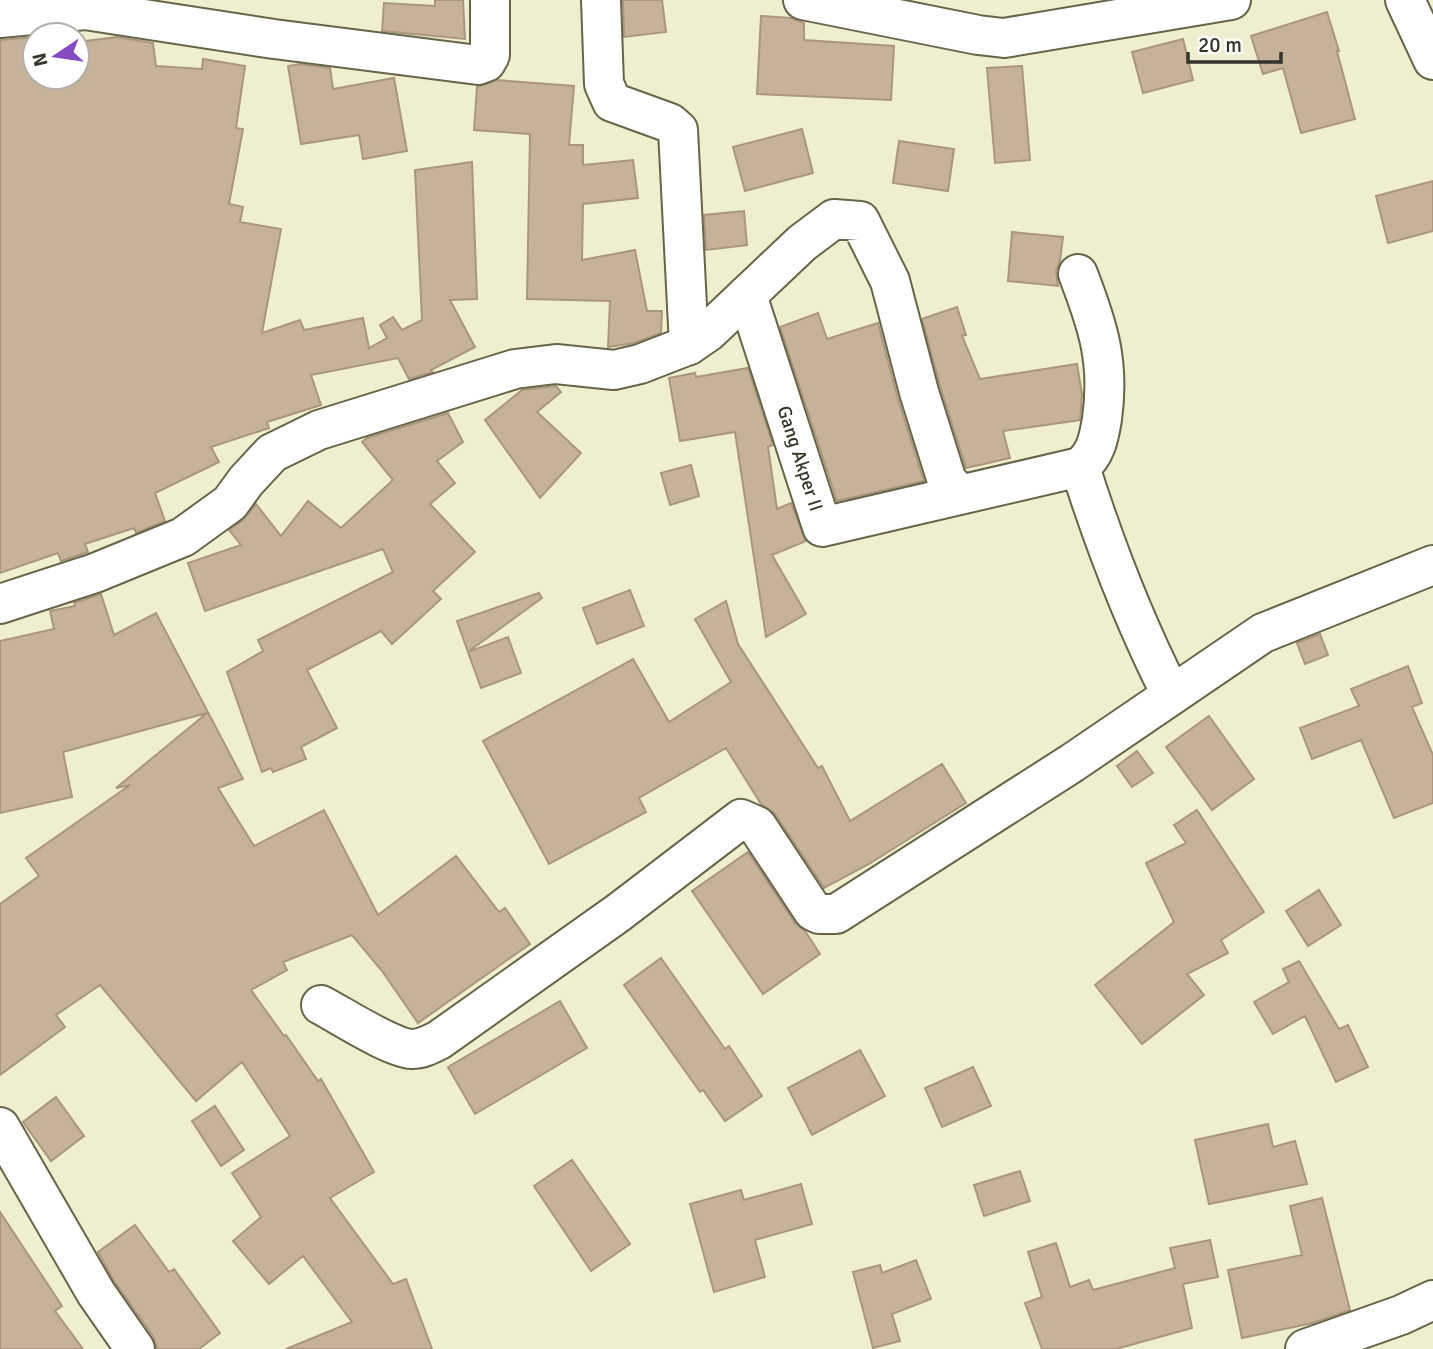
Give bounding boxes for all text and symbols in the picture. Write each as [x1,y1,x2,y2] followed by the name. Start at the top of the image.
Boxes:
[21,21,91,91] north arrow
[1188,21,1281,65] scale bar
[1198,32,1242,58] text: 20 m
[27,50,54,69] text: N
[772,403,828,514] street label: Gang Akper II

